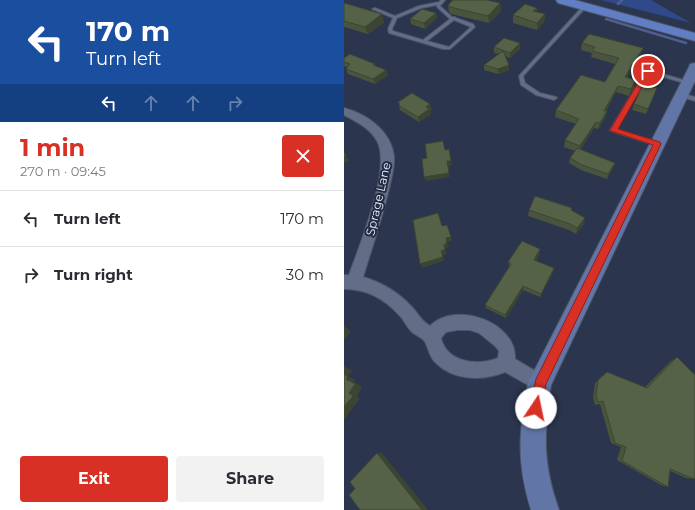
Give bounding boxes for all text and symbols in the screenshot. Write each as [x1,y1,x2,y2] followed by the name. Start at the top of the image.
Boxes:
[86,14,170,48] text: 170 m
[20,16,72,68] icon: left
[86,48,161,70] text: Turn left
[631,54,665,88] pin
[637,60,659,82] icon: arrive
[98,92,120,114] icon: left
[140,92,162,114] icon: ahead
[182,92,204,114] icon: ahead
[224,92,246,114] icon: right
[20,133,85,162] text: 1 min
[282,135,324,177] button: close
[362,161,394,237] street label: Sprage Lane
[20,163,106,179] text: 270 m · 09:45
[20,208,42,230] icon: left
[54,209,121,228] text: Turn left
[280,209,324,228] text: 170 m
[20,264,42,286] icon: right
[54,265,133,284] text: Turn right
[286,265,324,284] text: 30 m
[515,387,557,429] position arrow
[20,456,168,502] button: Exit
[176,456,324,502] button: Share

